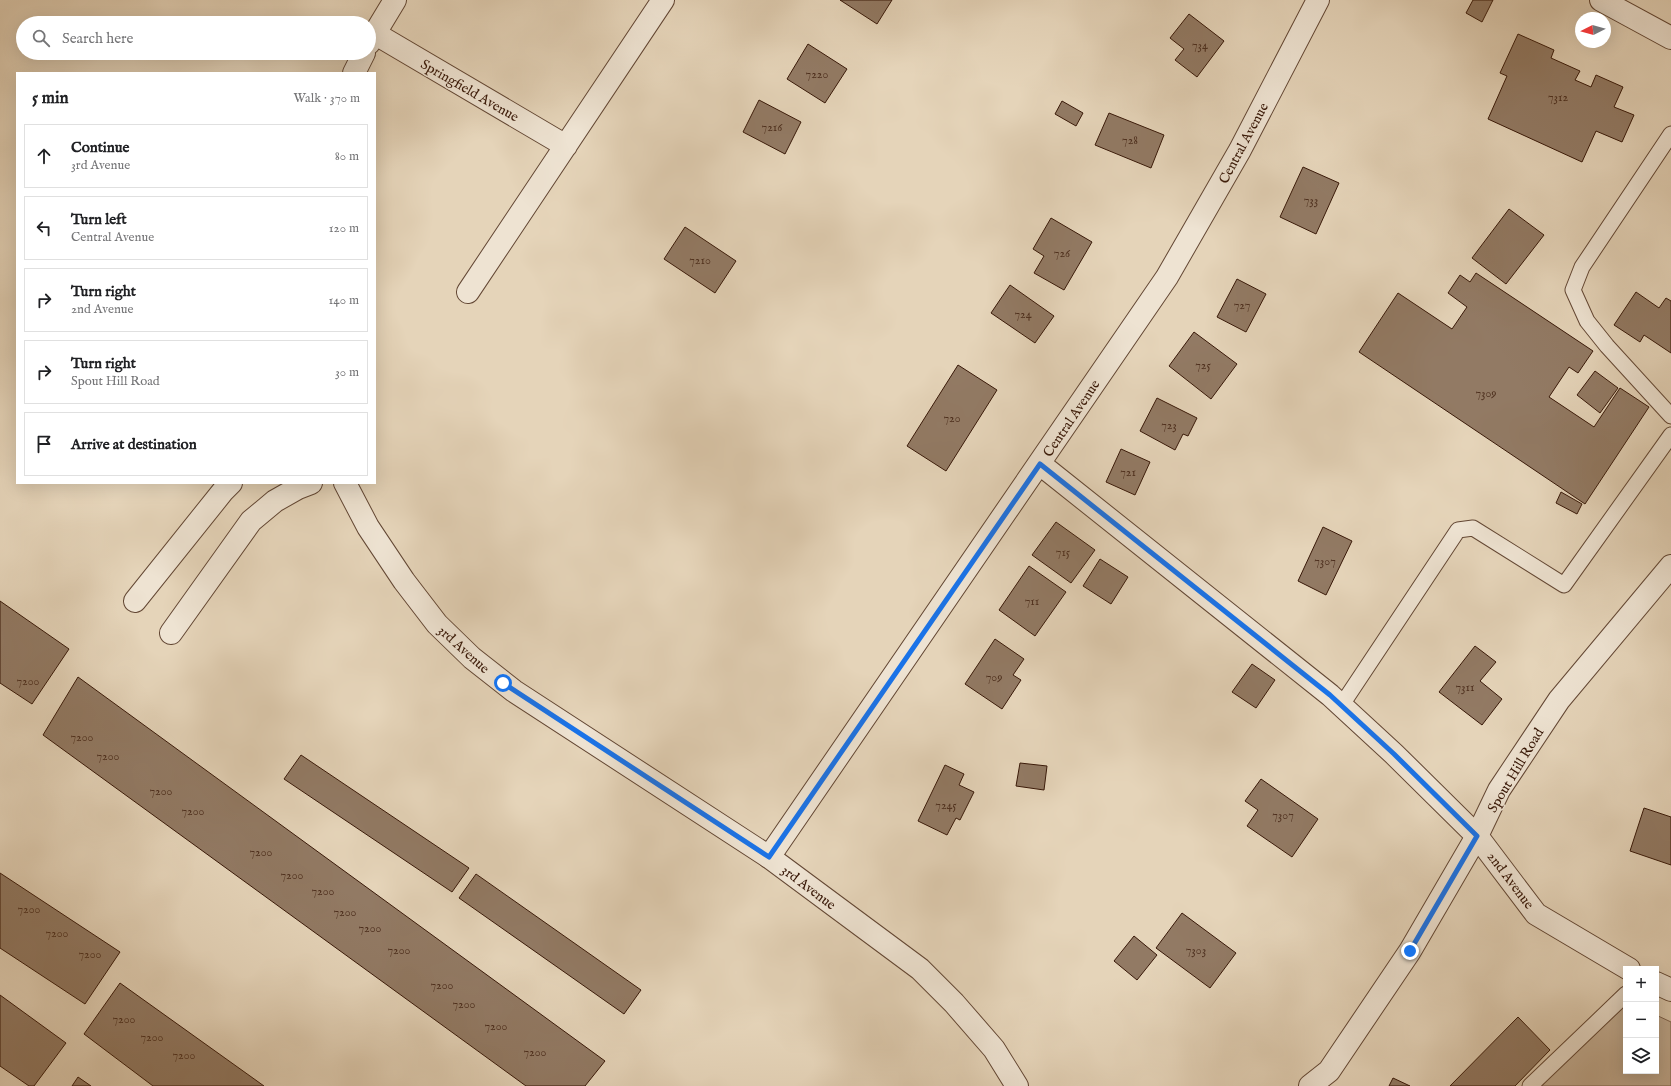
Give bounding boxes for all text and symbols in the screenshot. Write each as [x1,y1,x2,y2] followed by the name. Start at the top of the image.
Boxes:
[1575,12,1611,48] north arrow
[16,16,376,60] search box
[30,27,52,49] icon: search
[62,29,133,48] text: Search here
[1192,38,1208,53] house number: 734
[417,55,522,127] street label: Springfield Avenue
[806,67,828,82] house number: 7220
[32,88,69,109] text: 5 min
[294,90,360,107] text: Walk · 370 m
[1548,90,1568,105] house number: 7312
[1215,99,1273,187] street label: Central Avenue
[762,120,783,135] house number: 7216
[1122,133,1138,148] house number: 728
[71,138,129,157] text: Continue
[33,145,55,167] icon: ahead
[335,148,359,165] text: 80 m
[71,157,130,174] text: 3rd Avenue
[1304,193,1318,208] house number: 733
[71,210,127,229] text: Turn left
[33,217,55,239] icon: left
[329,220,359,237] text: 120 m
[71,229,154,246] text: Central Avenue
[1054,246,1071,261] house number: 726
[689,253,711,268] house number: 7210
[71,282,136,301] text: Turn right
[33,289,55,311] icon: right
[329,292,359,309] text: 140 m
[1234,298,1250,313] house number: 727
[71,301,134,318] text: 2nd Avenue
[1014,307,1032,322] house number: 724
[71,354,136,373] text: Turn right
[1195,358,1211,373] house number: 725
[33,361,55,383] icon: right
[335,364,359,381] text: 30 m
[71,373,160,390] text: Spout Hill Road
[1039,376,1105,461] street label: Central Avenue
[1475,386,1497,401] house number: 7309
[943,411,961,426] house number: 720
[1161,418,1177,433] house number: 723
[33,433,55,455] icon: arrive
[71,435,197,454] text: Arrive at destination
[1120,465,1136,480] house number: 721
[1056,545,1071,560] house number: 715
[1314,554,1336,569] house number: 7307
[1025,594,1039,609] house number: 711
[434,622,493,678] street label: 3rd Avenue
[986,670,1002,685] house number: 709
[16,674,40,689] house number: 7200
[494,674,512,692] route start
[1455,680,1475,695] house number: 7311
[1484,724,1548,816] street label: Spout Hill Road
[70,730,94,745] house number: 7200
[96,749,120,764] house number: 7200
[149,784,173,799] house number: 7200
[935,798,957,813] house number: 7245
[181,804,205,819] house number: 7200
[1272,808,1294,823] house number: 7307
[249,845,273,860] house number: 7200
[1483,848,1538,913] street label: 2nd Avenue
[778,861,840,914] street label: 3rd Avenue
[280,868,304,883] house number: 7200
[311,884,335,899] house number: 7200
[17,902,41,917] house number: 7200
[333,905,357,920] house number: 7200
[358,921,382,936] house number: 7200
[45,926,69,941] house number: 7200
[1401,942,1419,960] route end
[387,943,411,958] house number: 7200
[1186,943,1206,958] house number: 7303
[78,947,102,962] house number: 7200
[1623,966,1659,1074] map controls
[1623,966,1659,1002] button: +
[430,978,454,993] house number: 7200
[452,997,476,1012] house number: 7200
[1623,1002,1659,1038] button: −
[112,1012,136,1027] house number: 7200
[484,1019,508,1034] house number: 7200
[140,1030,164,1045] house number: 7200
[1623,1038,1659,1074] button: layers
[523,1045,547,1060] house number: 7200
[172,1048,196,1063] house number: 7200

